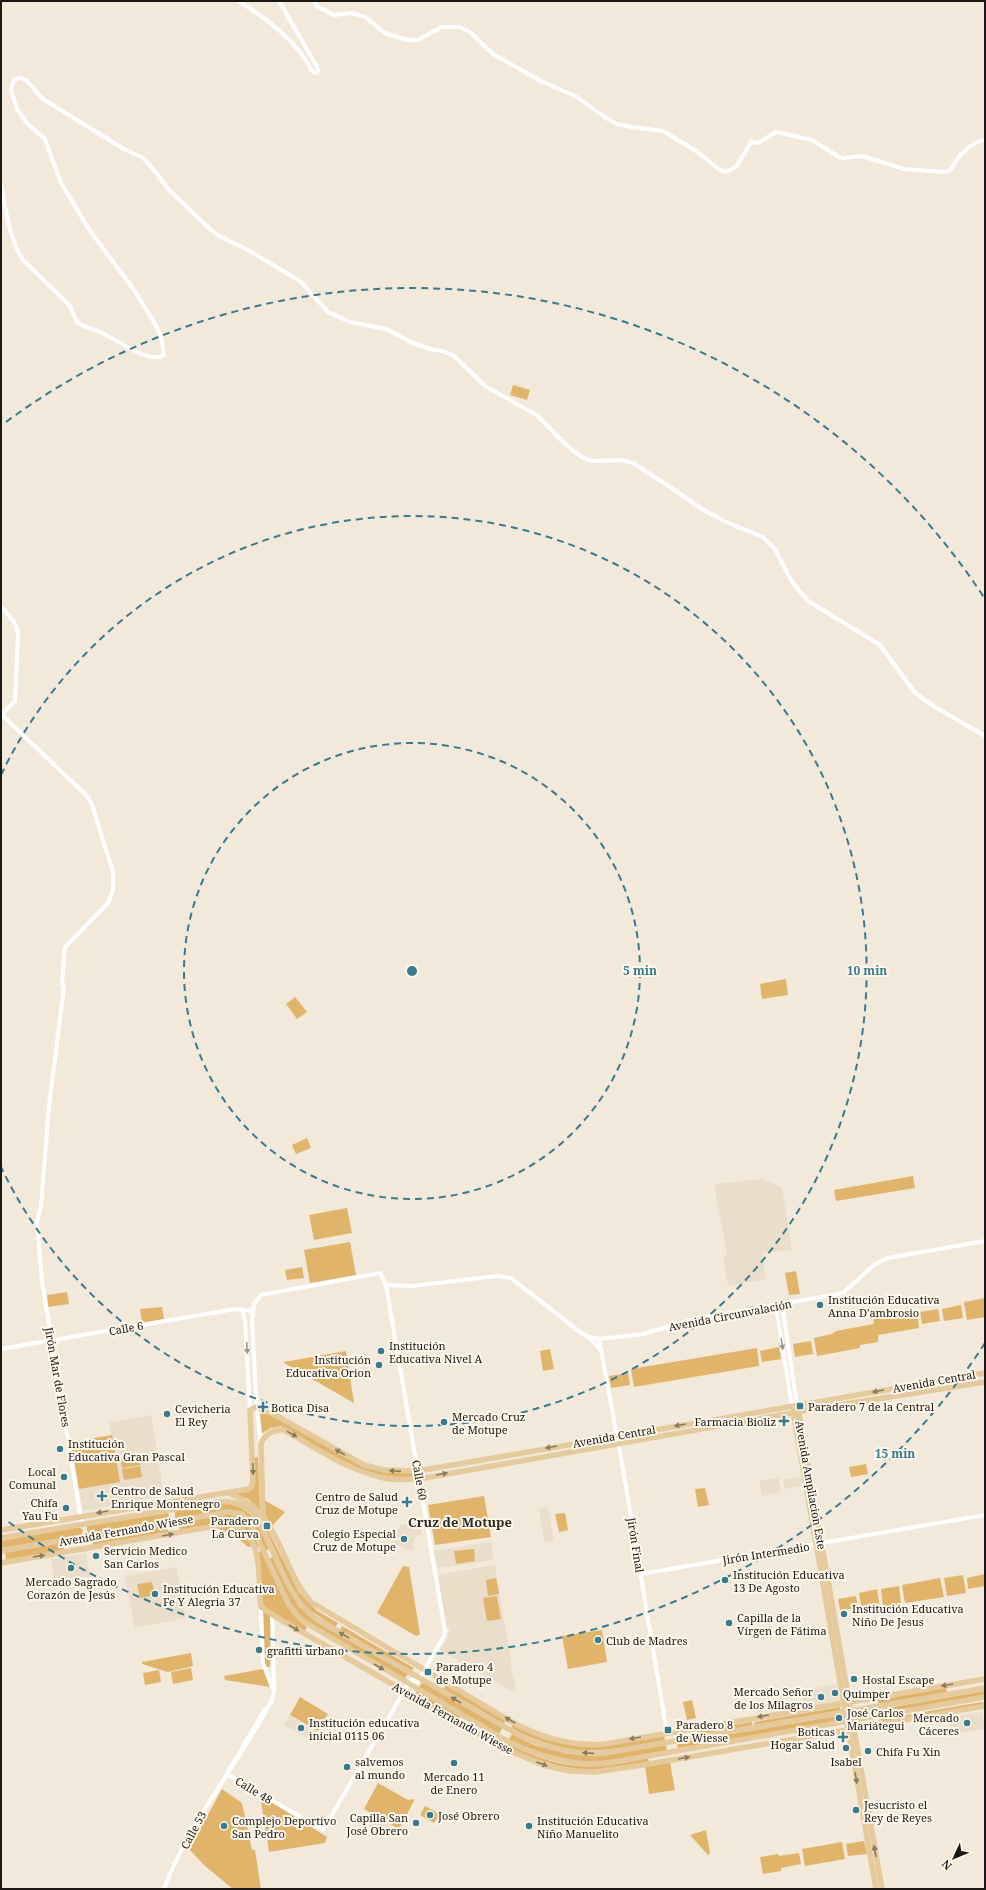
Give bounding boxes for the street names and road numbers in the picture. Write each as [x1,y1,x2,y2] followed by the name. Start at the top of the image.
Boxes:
[667,1296,793,1334] street label: Avenida Circunvalación
[108,1318,144,1338] street label: Calle 6
[42,1325,74,1428] street label: Jirón Mar de Flores
[891,1366,977,1396] street label: Avenida Central
[792,1419,830,1551] street label: Avenida Ampliacion Este
[571,1421,657,1451] street label: Avenida Central
[409,1459,431,1501] street label: Calle 60
[58,1511,194,1549] street label: Avenida Fernando Wiesse
[624,1515,648,1574] street label: Jirón Final
[720,1539,811,1567] street label: Jirón Intermedio
[390,1678,516,1758] street label: Avenida Fernando Wiesse
[233,1773,275,1807] street label: Calle 48
[177,1808,209,1852] street label: Calle 53

